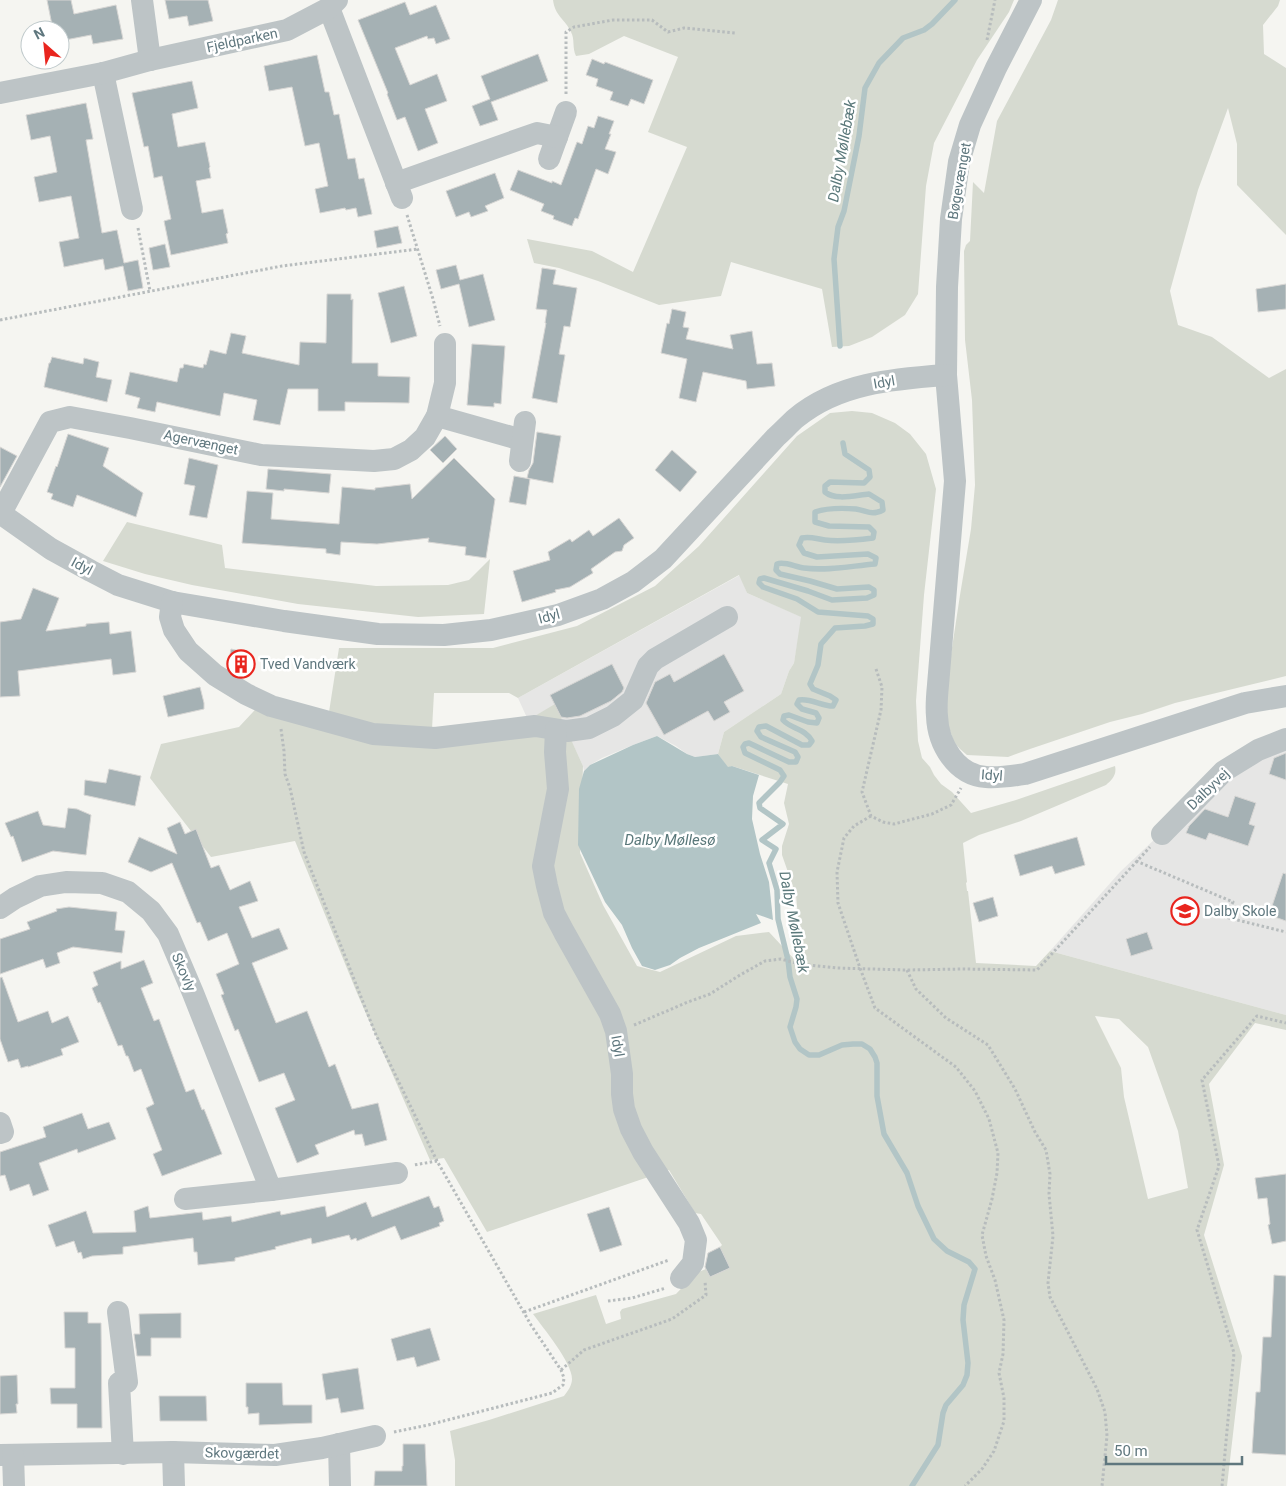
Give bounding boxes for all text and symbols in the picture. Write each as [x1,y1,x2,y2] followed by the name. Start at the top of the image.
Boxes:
[20,20,70,70] north arrow
[31,24,47,43] text: N
[205,25,279,55] street label: Fjeldparken
[824,98,860,203] water label: Dalby Møllebæk
[944,141,974,221] street label: Bøgevænget
[872,372,896,392] street label: Idyl
[162,426,240,458] street label: Agervænget
[69,554,95,578] street label: Idyl
[536,605,562,627] street label: Idyl
[226,649,256,679] building icon: Tved Vandværk
[260,656,357,672] place label: Tved Vandværk
[1184,765,1232,813] street label: Dalbyvej
[981,766,1003,784] street label: Idyl
[624,831,716,849] water label: Dalby Møllesø
[775,870,813,975] water label: Dalby Møllebæk
[1170,896,1200,926] school or university icon: Dalby Skole
[1204,903,1276,919] place label: Dalby Skole
[169,950,199,994] street label: Skovly
[608,1034,628,1058] street label: Idyl
[1106,1434,1242,1466] scale bar
[1114,1442,1148,1460] text: 50 m
[205,1444,280,1462] street label: Skovgærdet

